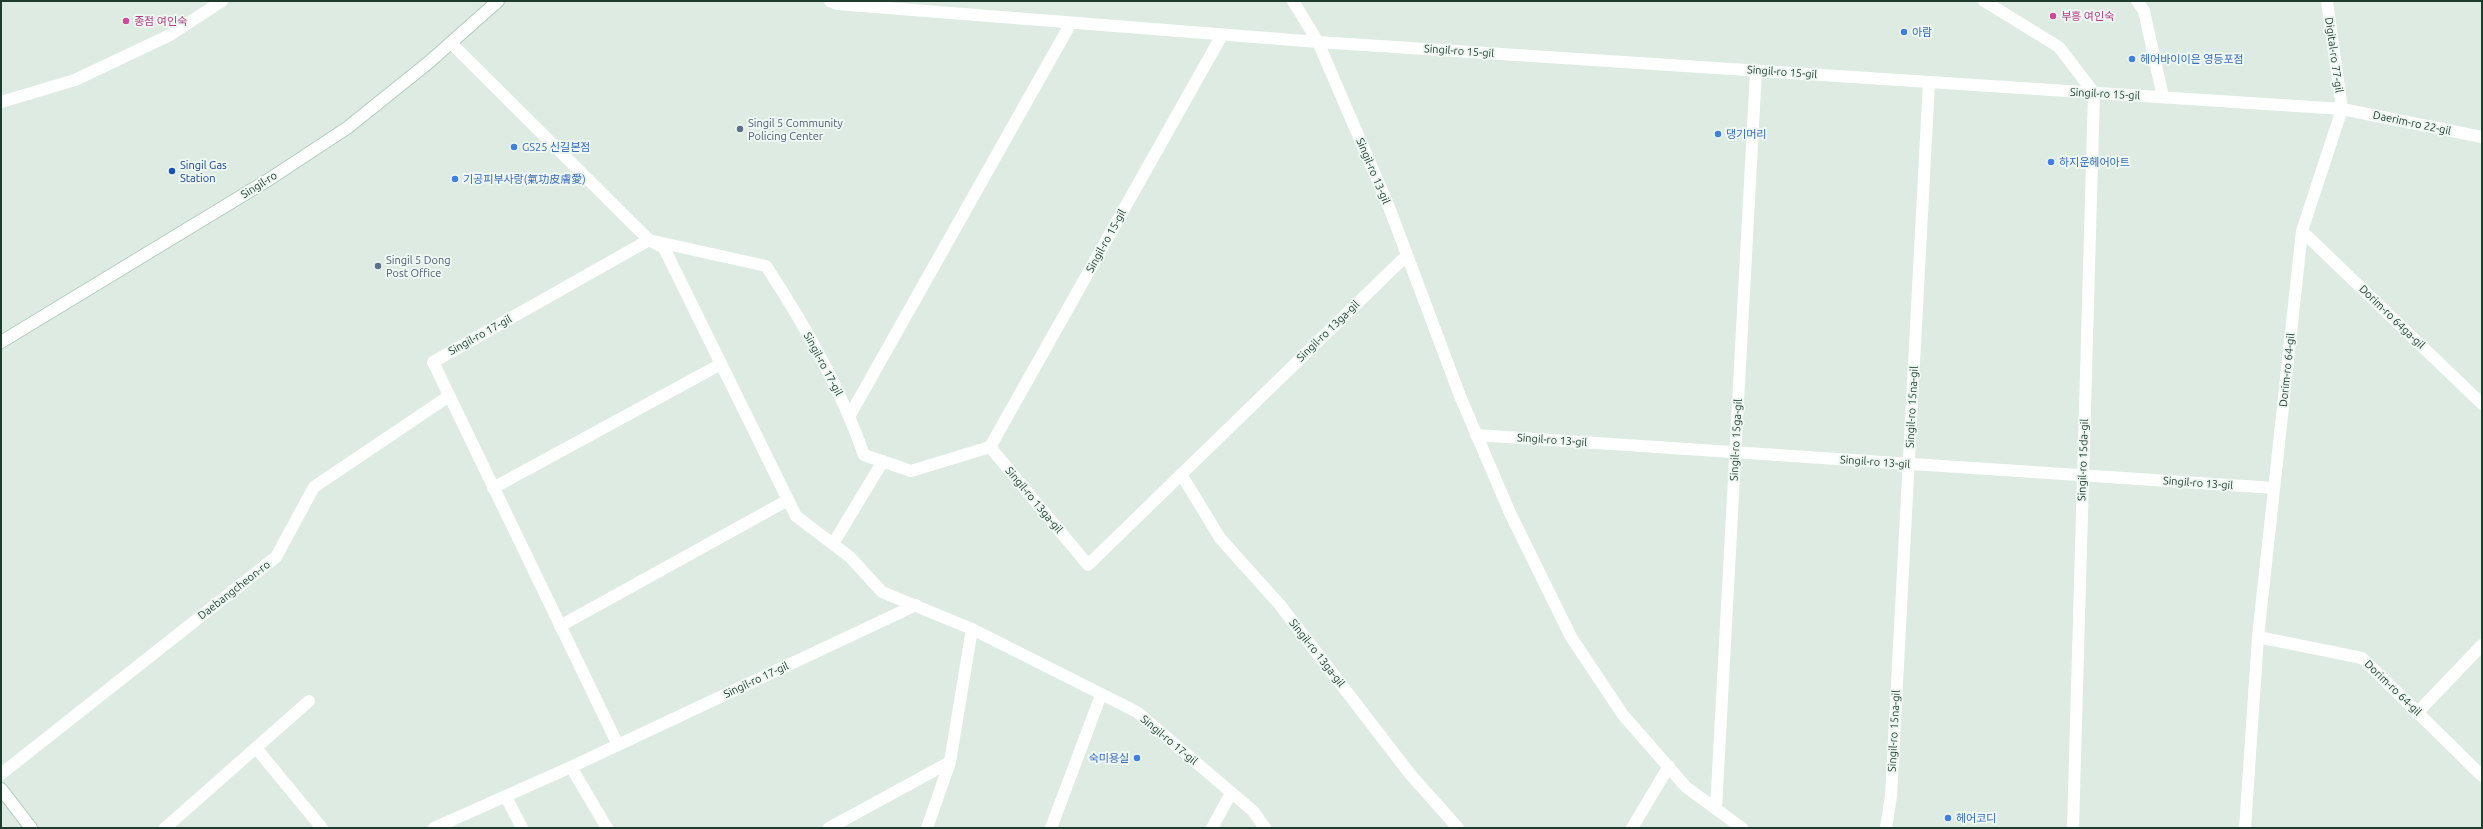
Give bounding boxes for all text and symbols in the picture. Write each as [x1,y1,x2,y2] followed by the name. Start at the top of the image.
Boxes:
[2061,9,2114,23] place label: 부흥 여인숙
[2048,11,2058,21] marker: 부흥 여인숙
[134,14,187,28] place label: 종점 여인숙
[121,16,131,26] marker: 종점 여인숙
[2322,16,2346,94] street label: Digital-ro 77-gil
[1912,25,1932,39] place label: 아람
[1899,27,1909,37] marker: 아람
[1423,42,1495,60] street label: Singil-ro 15-gil
[2140,52,2244,66] place label: 헤어바이이은 영등포점
[2127,54,2137,64] marker: 헤어바이이은 영등포점
[1746,63,1818,81] street label: Singil-ro 15-gil
[2070,86,2140,102] street label: Singil-ro 15-gil
[2372,108,2452,138] street label: Daerim-ro 22-gil
[748,116,843,142] place label: Singil 5 Community Policing Center
[735,124,745,134] marker: Singil 5 Community Policing Center
[1726,127,1766,141] place label: 댕기머리
[1713,129,1723,139] marker: 댕기머리
[1353,136,1393,206] street label: Singil-ro 13-gil
[522,140,590,154] place label: GS25 신길본점
[509,142,519,152] marker: GS25 신길본점
[2059,155,2130,169] place label: 하지운헤어아트
[2046,157,2056,167] marker: 하지운헤어아트
[180,158,227,184] place label: Singil Gas Station
[167,166,177,176] marker: Singil Gas Station
[238,169,280,201] street label: Singil-ro
[463,172,586,186] place label: 기공피부사랑(氣功皮膚愛)
[450,174,460,184] marker: 기공피부사랑(氣功皮膚愛)
[1083,207,1129,275] street label: Singil-ro 15-gil
[386,253,451,279] place label: Singil 5 Dong Post Office
[373,261,383,271] marker: Singil 5 Dong Post Office
[2356,282,2428,352] street label: Dorim-ro 64ga-gil
[1294,298,1362,364] street label: Singil-ro 13ga-gil
[446,312,514,358] street label: Singil-ro 17-gil
[801,330,845,398] street label: Singil-ro 17-gil
[2277,332,2297,408] street label: Dorim-ro 64-gil
[1903,366,1921,448] street label: Singil-ro 15na-gil
[1727,399,1745,481] street label: Singil-ro 15ga-gil
[2075,419,2091,501] street label: Singil-ro 15da-gil
[1516,431,1588,449] street label: Singil-ro 13-gil
[1839,453,1911,471] street label: Singil-ro 13-gil
[1002,464,1066,536] street label: Singil-ro 13ga-gil
[2162,474,2234,492] street label: Singil-ro 13-gil
[195,558,273,622] street label: Daebangcheon-ro
[1286,616,1348,690] street label: Singil-ro 13ga-gil
[2362,657,2424,719] street label: Dorim-ro 64-gil
[721,659,791,701] street label: Singil-ro 17-gil
[1885,690,1903,772] street label: Singil-ro 15na-gil
[1138,712,1200,768] street label: Singil-ro 17-gil
[1089,751,1129,765] place label: 숙미용실
[1132,753,1142,763] marker: 숙미용실
[1956,811,1996,825] place label: 헤어코디
[1943,813,1953,823] marker: 헤어코디

